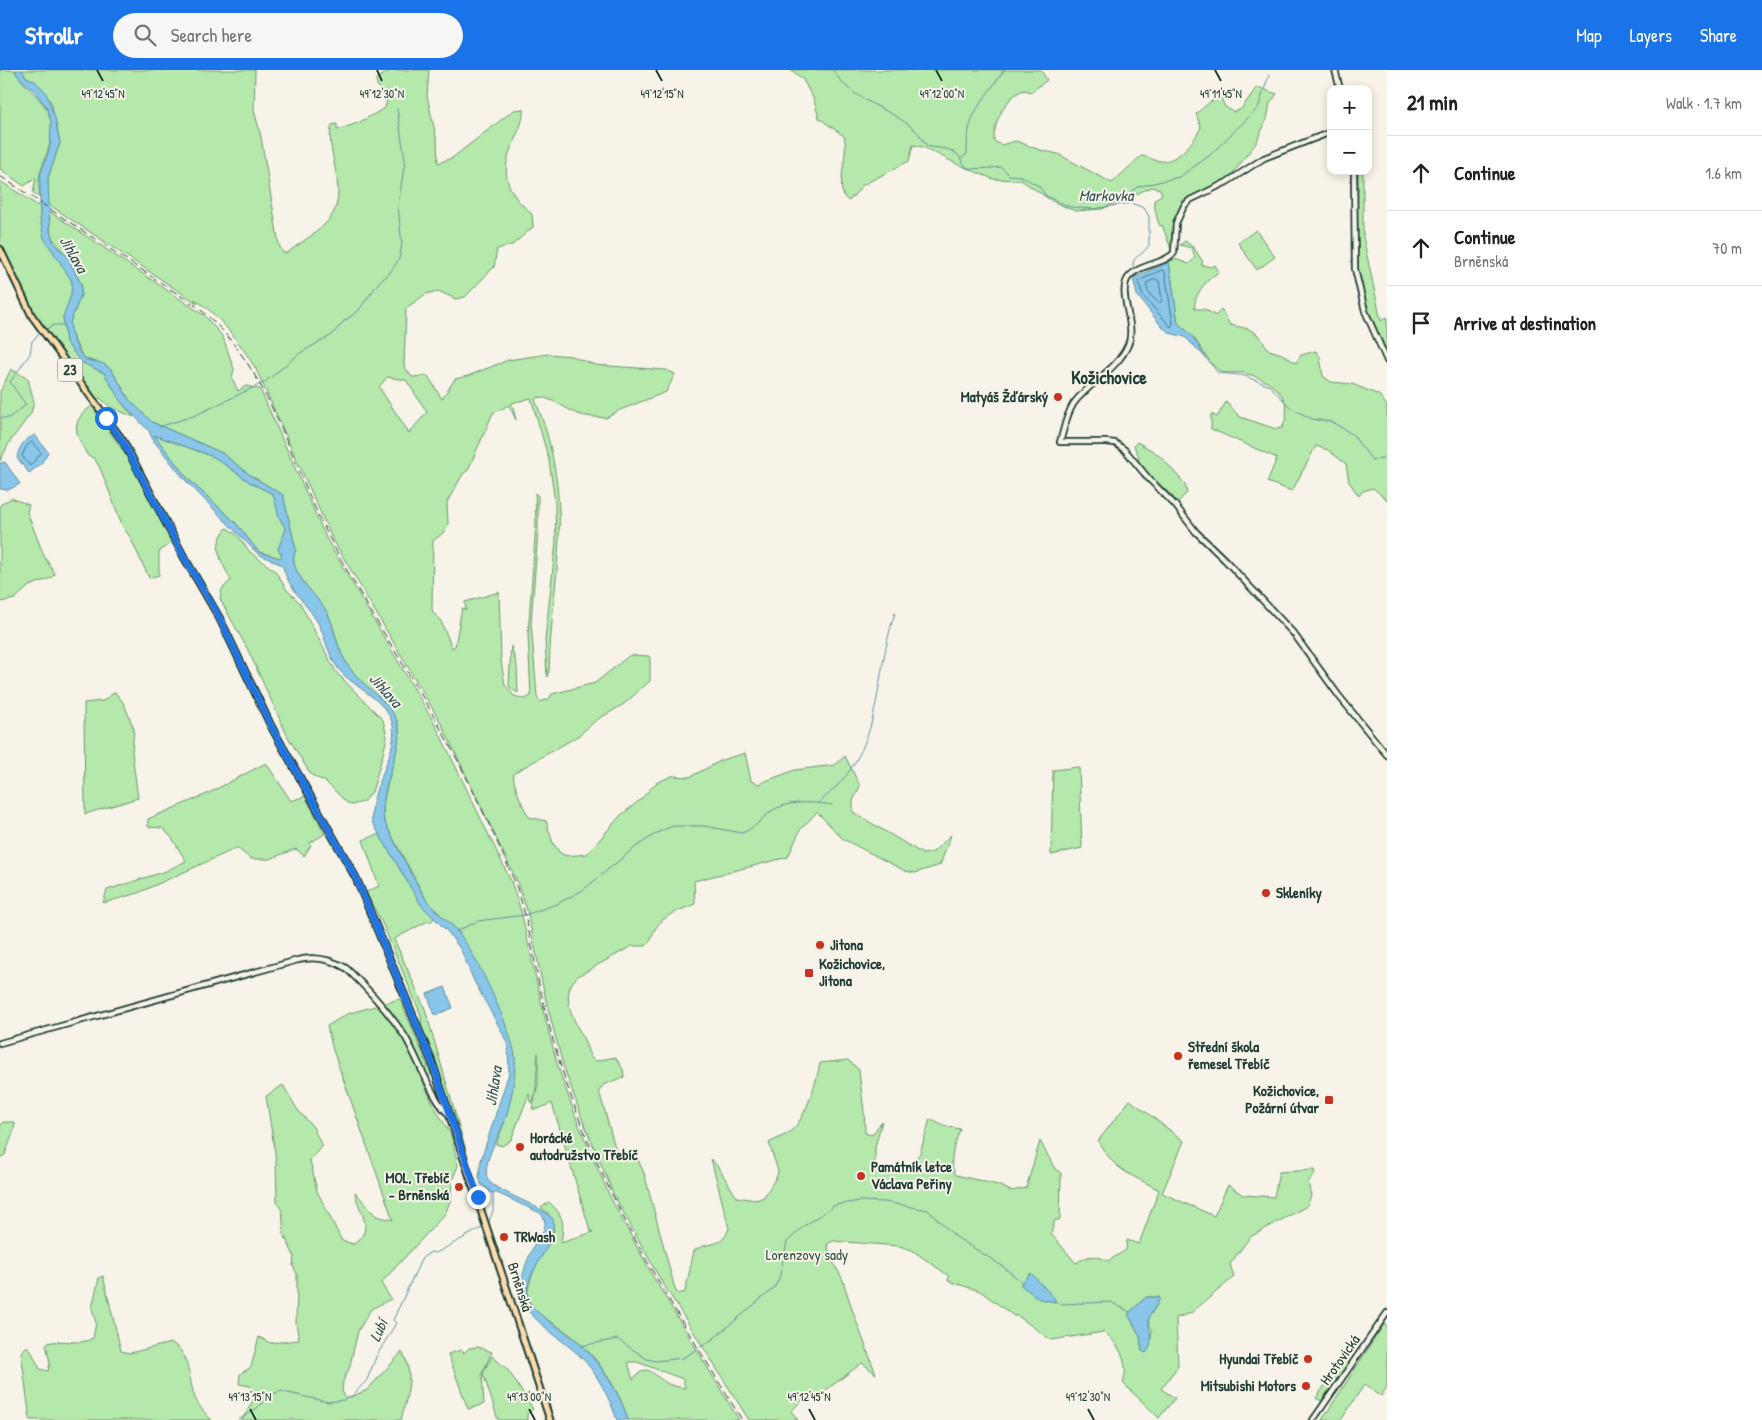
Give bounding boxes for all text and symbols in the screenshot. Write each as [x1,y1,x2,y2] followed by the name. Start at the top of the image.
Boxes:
[113,13,463,58] search box
[25,19,83,51] text: Strollr
[131,21,159,49] icon: search
[171,22,252,48] text: Search here
[1576,23,1602,48] text: Map
[1630,23,1672,48] text: Layers
[1700,23,1737,48] text: Share
[81,85,125,102] text: 49°12'45"N
[360,85,404,102] text: 49°12'30"N
[640,85,684,102] text: 49°12'15"N
[920,85,964,102] text: 49°12'00"N
[1200,85,1242,102] text: 49°11'45"N
[1327,85,1372,175] map controls
[1327,85,1372,130] button: +
[1407,88,1458,117] text: 21 min
[1666,92,1742,114] text: Walk · 1.7 km
[1327,130,1372,175] button: −
[1407,159,1435,187] icon: ahead
[1454,160,1515,186] text: Continue
[1705,162,1742,184] text: 1.6 km
[1079,184,1135,206] water label: Markovka
[1454,224,1515,250] text: Continue
[55,231,94,278] water label: Jihlava
[1407,234,1435,262] icon: ahead
[1712,237,1742,259] text: 70 m
[1454,250,1508,272] text: Brněnská
[1407,309,1435,337] icon: arrive
[1454,310,1596,336] text: Arrive at destination
[58,358,82,382] road number: 23
[1071,365,1148,390] district label: Kožichovice
[961,386,1049,408] place label: Matyáš Žďárský
[1052,391,1064,403] marker: Matyáš Žďárský
[95,407,118,430] route start
[365,668,409,713] water label: Jihlava
[1276,882,1322,904] place label: Skleníky
[1260,887,1272,899] marker: Skleníky
[830,934,863,955] place label: Jitona
[814,939,826,951] marker: Jitona
[819,953,885,991] place label: Kožichovice, Jitona
[803,967,815,979] marker: Kožichovice, Jitona
[1188,1036,1270,1074] place label: Střední škola řemesel Třebíč
[1172,1050,1184,1062] marker: Střední škola řemesel Třebíč
[479,1063,507,1107] water label: Jihlava
[1245,1080,1319,1118] place label: Kožichovice, Požární útvar
[1323,1094,1335,1106] marker: Kožichovice, Požární útvar
[530,1127,639,1165] place label: Horácké autodružstvo Třebíč
[514,1141,526,1153] marker: Horácké autodružstvo Třebíč
[871,1156,952,1195] place label: Památník letce Václava Peřiny
[386,1167,450,1205] place label: MOL, Třebíč - Brněnská
[855,1170,867,1182] marker: Památník letce Václava Peřiny
[453,1181,465,1193] marker: MOL, Třebíč - Brněnská
[467,1186,490,1209] route end
[513,1226,556,1247] place label: TRWash
[498,1231,510,1243] marker: TRWash
[766,1244,848,1265] park label: Lorenzovy sady
[503,1259,538,1314] street label: Brněnská
[363,1313,394,1345] water label: Lubí
[1315,1330,1365,1389] street label: Hrotovická
[1219,1348,1299,1370] place label: Hyundai Třebíč
[1302,1353,1314,1365] marker: Hyundai Třebíč
[1201,1375,1296,1396] place label: Mitsubishi Motors
[1300,1380,1312,1392] marker: Mitsubishi Motors
[229,1388,271,1405] text: 49°13'15"N
[507,1388,551,1405] text: 49°13'00"N
[787,1388,831,1405] text: 49°12'45"N
[1066,1388,1110,1405] text: 49°12'30"N

